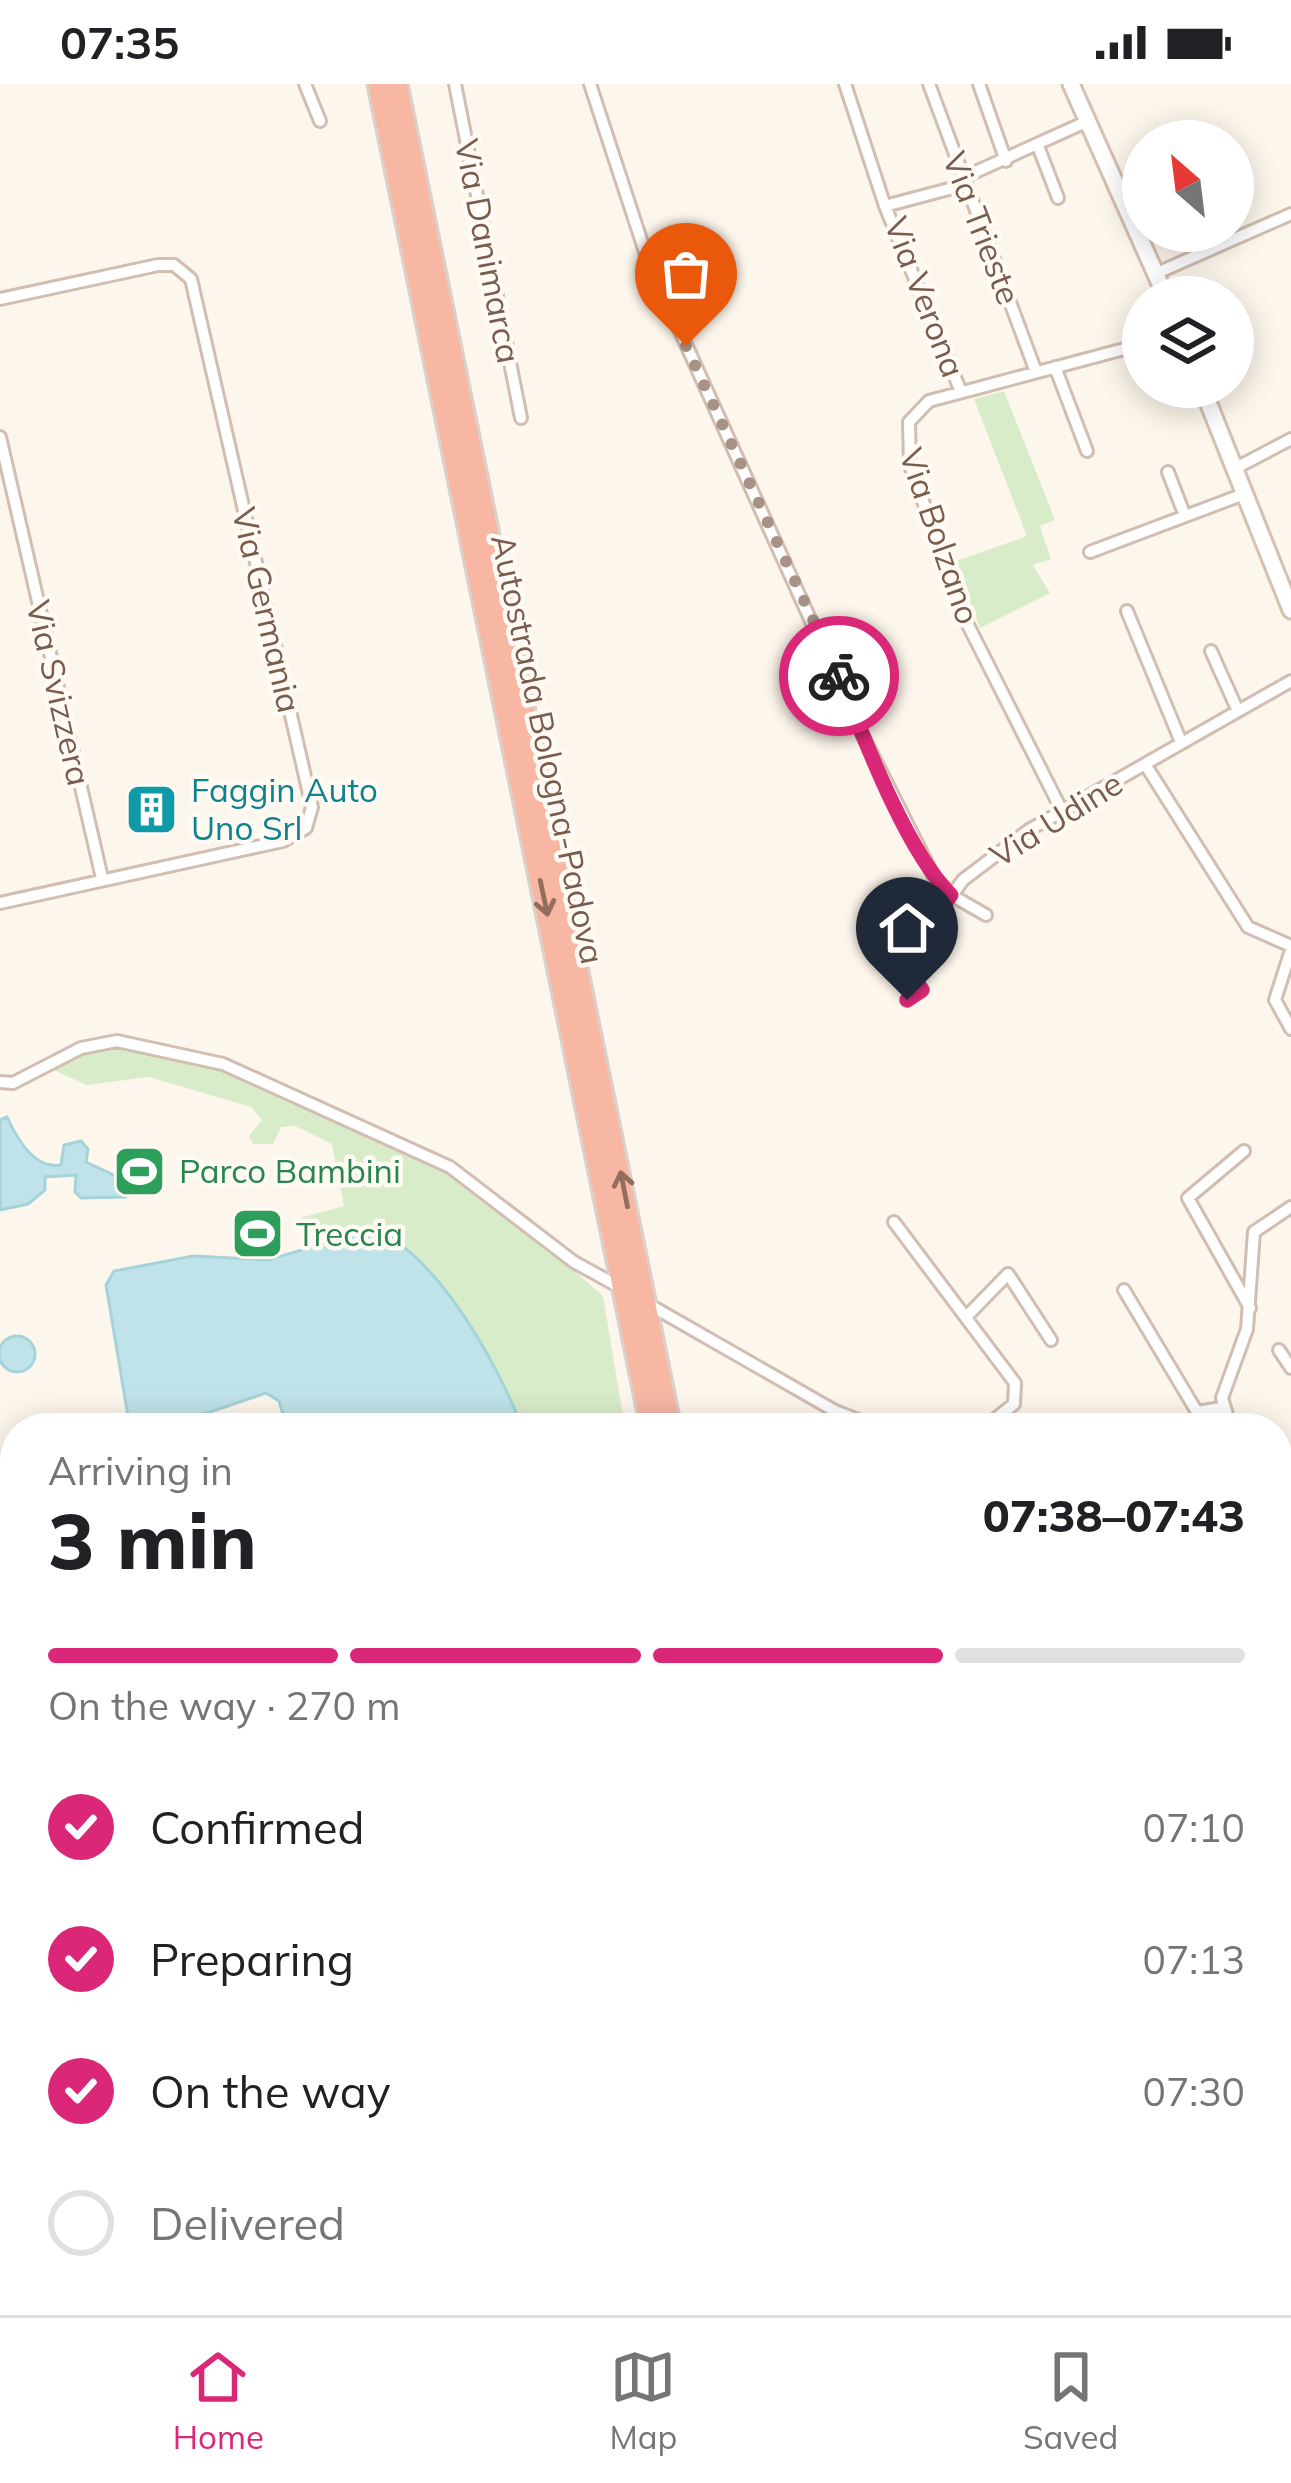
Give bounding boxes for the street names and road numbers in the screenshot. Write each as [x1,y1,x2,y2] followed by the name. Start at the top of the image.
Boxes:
[447,135,530,366] street label: Via Danimarca
[935,146,1030,310] street label: Via Trieste
[876,211,975,383] street label: Via Verona
[891,442,990,629] street label: Via Bolzano
[224,503,311,716] street label: Via Germania
[483,530,614,967] street label: Autostrada Bologna-Padova
[18,596,101,789] street label: Via Svizzera
[982,762,1129,875] street label: Via Udine

